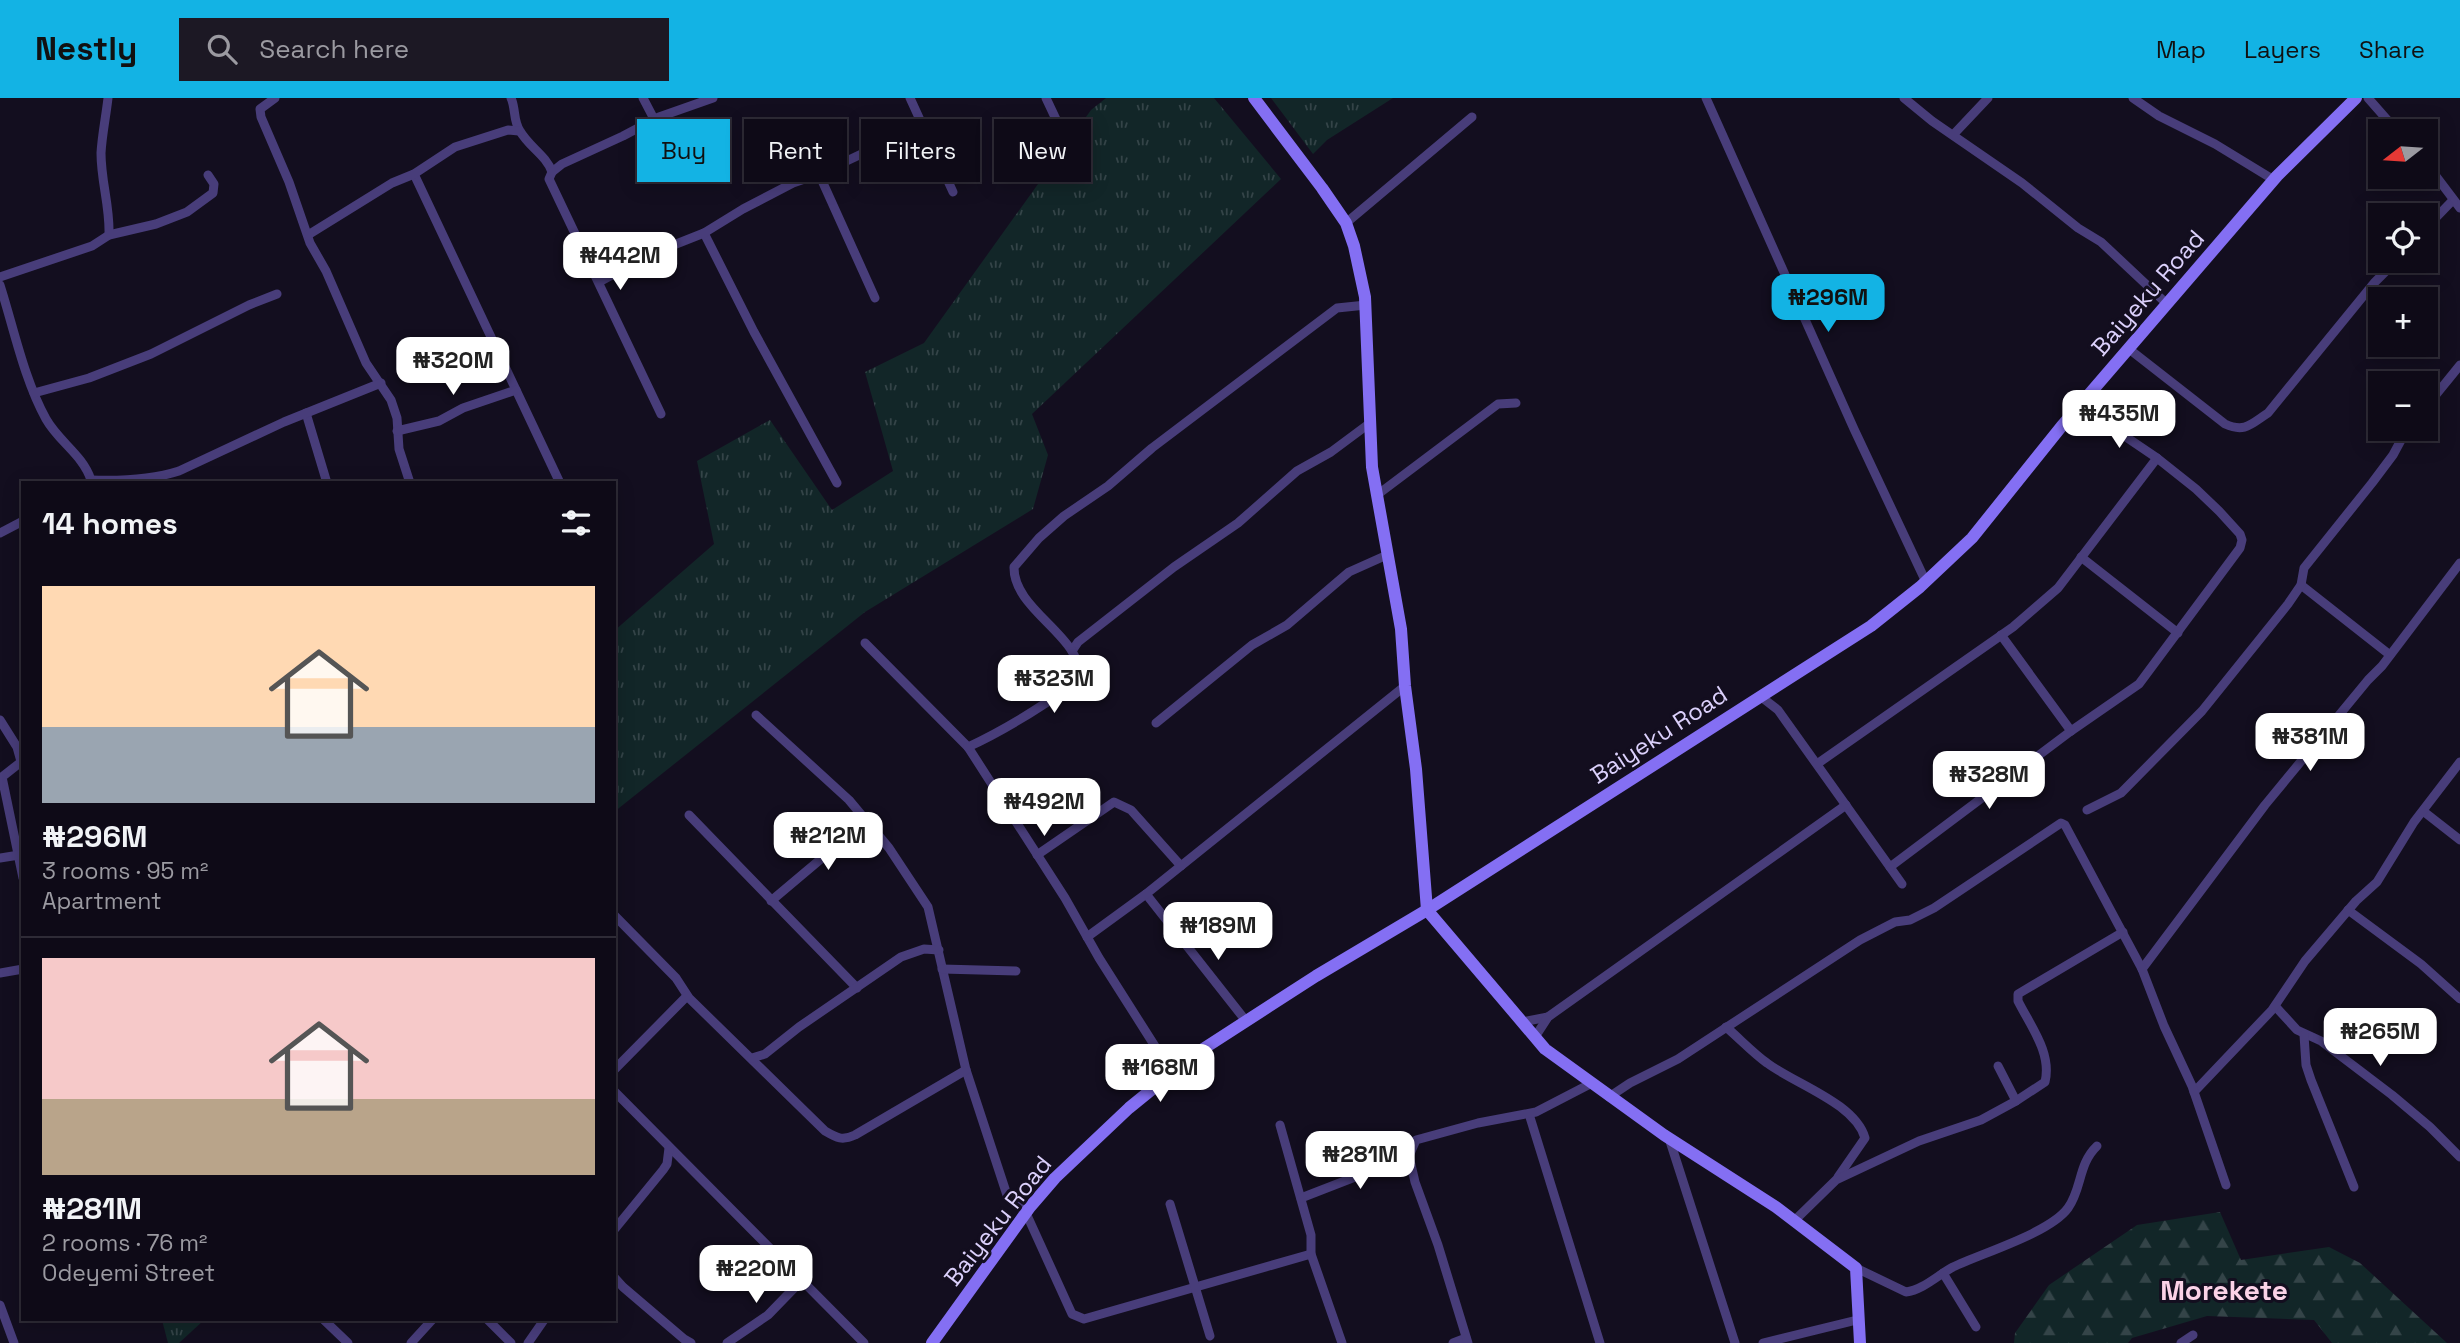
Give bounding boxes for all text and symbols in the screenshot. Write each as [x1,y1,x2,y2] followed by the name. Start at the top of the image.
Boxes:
[179,18,669,81] search box
[35,28,137,70] text: Nestly
[203,30,241,68] icon: search
[259,32,409,66] text: Search here
[2156,34,2206,65] text: Map
[2244,34,2321,65] text: Layers
[2359,34,2425,65] text: Share
[637,119,730,182] chip: Buy
[744,119,847,182] chip: Rent
[861,119,980,182] chip: Filters
[994,119,1091,182] chip: New
[2368,119,2438,189] north arrow
[2368,119,2438,441] map controls
[2368,203,2438,273] button: locate
[2084,223,2211,362] street label: Baiyeku Road
[571,232,669,292] pin: ₦442M
[579,240,661,270] text: ₦442M
[1779,274,1877,334] pin: ₦296M
[1788,282,1868,312] text: ₦296M
[2368,287,2438,357] button: +
[404,338,502,397] pin: ₦320M
[412,345,494,375] text: ₦320M
[2368,371,2438,441] button: −
[2070,390,2168,450] pin: ₦435M
[2078,398,2160,428] text: ₦435M
[42,504,178,543] text: 14 homes
[557,504,595,542] icon: filters
[256,631,382,757] icon: home
[1005,656,1103,715] pin: ₦323M
[1014,663,1094,693] text: ₦323M
[1584,679,1733,790] street label: Baiyeku Road
[2261,714,2359,773] pin: ₦381M
[2271,721,2349,751] text: ₦381M
[1940,752,2038,811] pin: ₦328M
[1949,759,2029,789] text: ₦328M
[995,778,1093,838] pin: ₦492M
[1003,786,1085,816] text: ₦492M
[779,812,877,872] pin: ₦212M
[42,817,147,856] text: ₦296M
[790,820,866,850] text: ₦212M
[42,856,208,886] text: 3 rooms · 95 m²
[42,886,162,916] text: Apartment
[1169,902,1267,962] pin: ₦189M
[1179,910,1257,940] text: ₦189M
[256,1003,382,1129] icon: home
[2331,1009,2429,1068] pin: ₦265M
[2340,1016,2420,1046] text: ₦265M
[1111,1044,1209,1104] pin: ₦168M
[1121,1052,1199,1082] text: ₦168M
[1311,1132,1409,1191] pin: ₦281M
[1322,1139,1398,1169] text: ₦281M
[937,1149,1058,1292] street label: Baiyeku Road
[42,1189,142,1228] text: ₦281M
[42,1228,207,1258] text: 2 rooms · 76 m²
[707,1246,805,1305] pin: ₦220M
[715,1253,797,1283] text: ₦220M
[42,1258,215,1288] text: Odeyemi Street
[2160,1272,2288,1308] district label: Morekete

